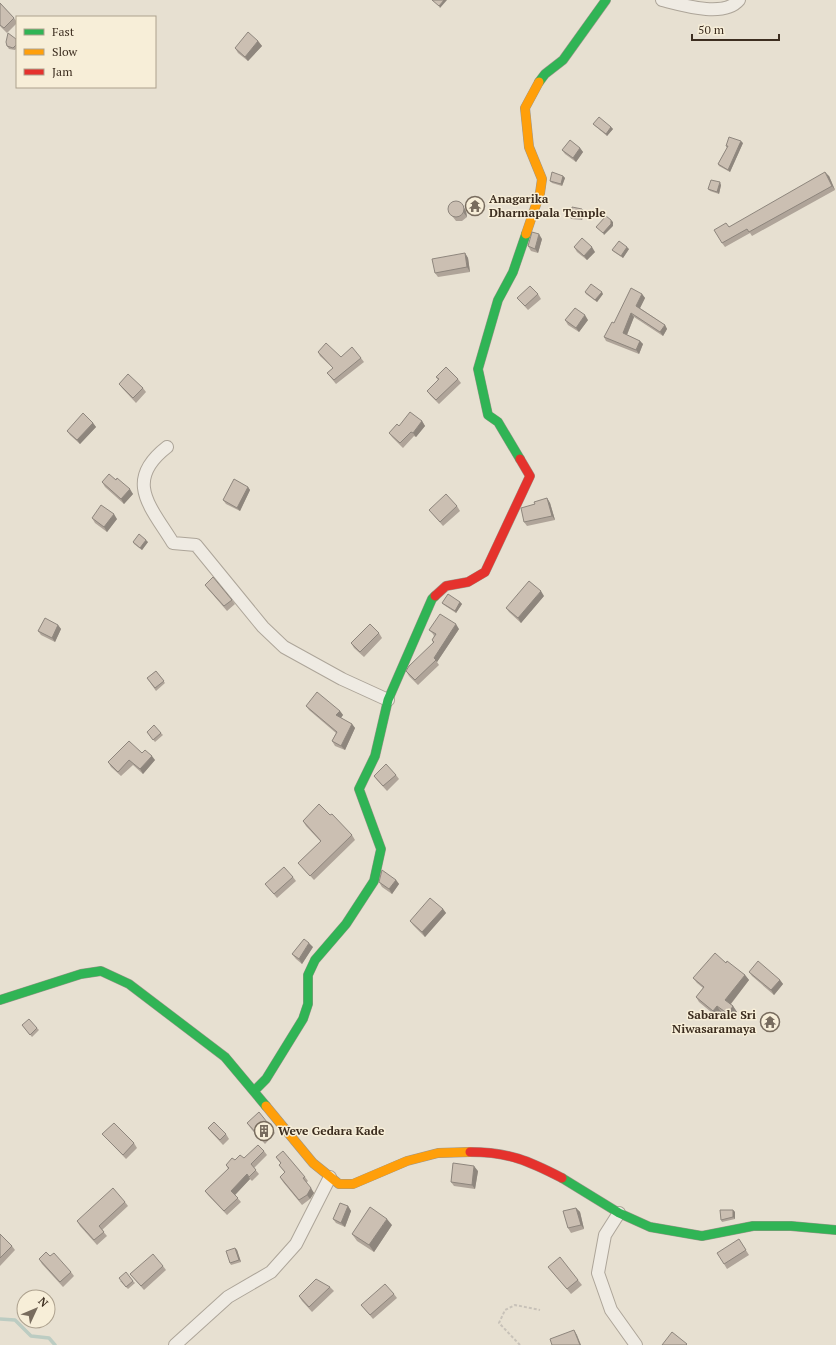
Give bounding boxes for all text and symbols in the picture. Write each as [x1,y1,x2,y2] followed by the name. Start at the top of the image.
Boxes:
[16,16,156,88] legend
[692,16,779,42] scale bar
[698,22,725,37] text: 50 m
[52,24,75,39] text: Fast
[52,44,78,59] text: Slow
[52,64,73,79] text: Jam
[489,191,606,220] place label: Anagarika Dharmapala Temple
[464,195,486,217] temple icon: Anagarika Dharmapala Temple
[672,1007,756,1036] place label: Sabarale Sri Niwasaramaya
[759,1011,781,1033] temple icon: Sabarale Sri Niwasaramaya
[253,1120,275,1142] building icon: Weve Gedara Kade
[278,1123,385,1138] place label: Weve Gedara Kade
[16,1289,56,1329] north arrow
[35,1294,52,1310] text: N

